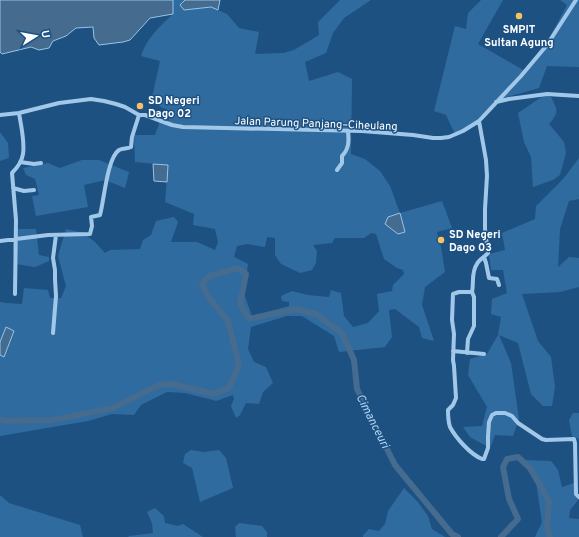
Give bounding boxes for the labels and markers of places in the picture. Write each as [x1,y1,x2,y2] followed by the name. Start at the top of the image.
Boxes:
[514,11,524,21] marker: SMPIT Sultan Agung
[484,23,554,50] place label: SMPIT Sultan Agung
[148,94,200,121] place label: SD Negeri Dago 02
[135,101,145,111] marker: SD Negeri Dago 02
[449,228,501,255] place label: SD Negeri Dago 03
[436,235,446,245] marker: SD Negeri Dago 03

